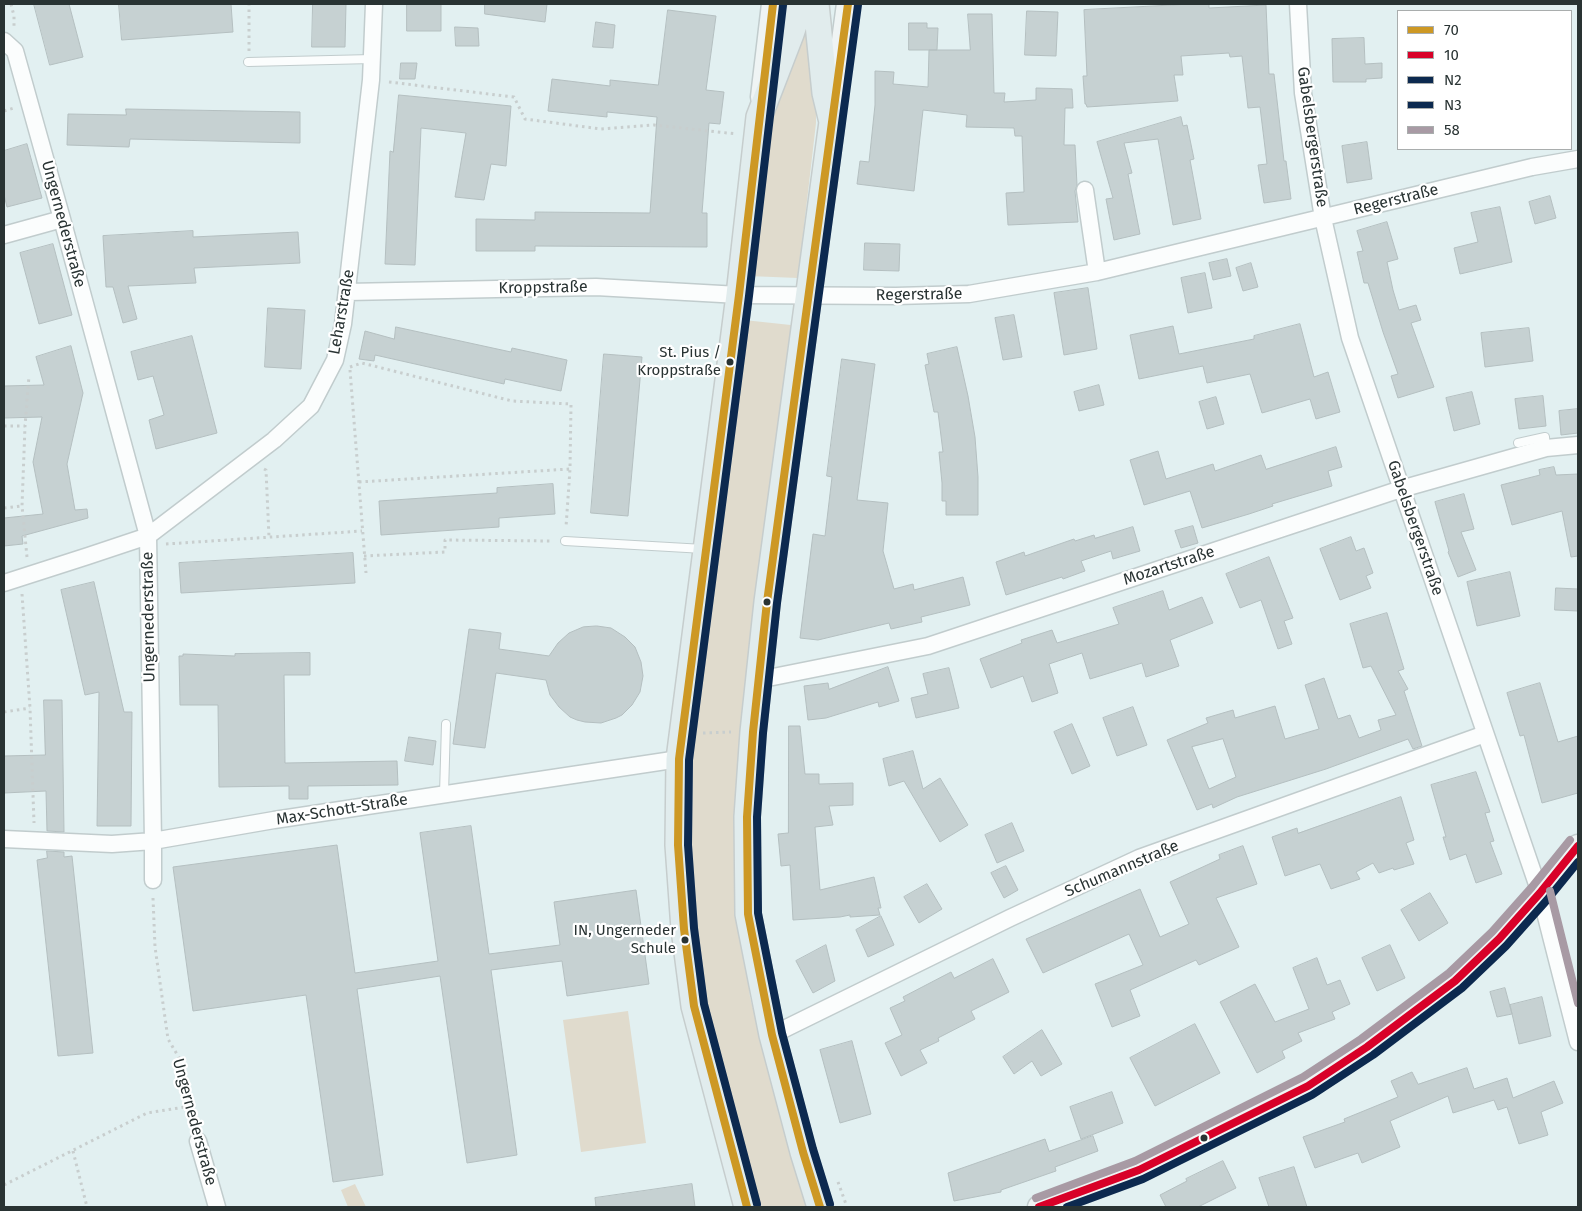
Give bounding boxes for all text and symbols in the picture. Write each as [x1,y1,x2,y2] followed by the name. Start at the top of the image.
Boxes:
[1397,10,1572,150] legend
[1444,21,1459,39] text: 70
[1444,46,1459,64] text: 10
[1293,65,1331,209] street label: Gabelsbergerstraße
[1444,71,1462,89] text: N2
[1444,96,1462,114] text: N3
[1444,121,1460,139] text: 58
[37,158,89,290] street label: Ungernederstraße
[1352,180,1440,220] street label: Regerstraße
[325,268,359,356] street label: Leharstraße
[498,278,588,298] street label: Kroppstraße
[876,285,962,305] street label: Regerstraße
[637,344,721,379] place label: St. Pius / Kroppstraße
[725,357,735,367] marker: St. Pius / Kroppstraße
[1383,458,1447,598] street label: Gabelsbergerstraße
[1121,542,1217,590] street label: Mozartstraße
[138,551,160,683] street label: Ungernederstraße
[762,597,772,607] unlabelled marker
[275,790,409,830] street label: Max-Schott-Straße
[1062,836,1182,902] street label: Schumannstraße
[574,922,676,957] place label: IN, Ungerneder Schule
[680,935,690,945] marker: IN, Ungerneder Schule
[168,1056,220,1188] street label: Ungernederstraße
[1199,1133,1209,1143] unlabelled marker

